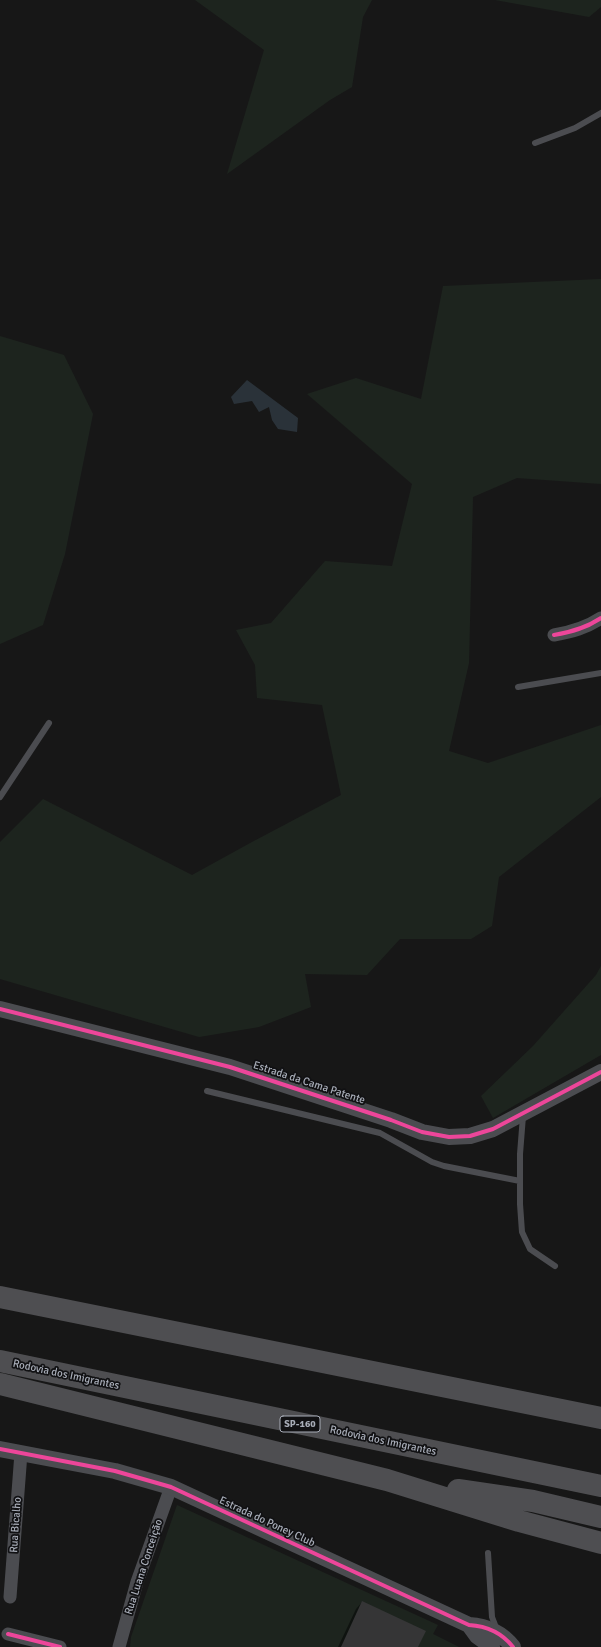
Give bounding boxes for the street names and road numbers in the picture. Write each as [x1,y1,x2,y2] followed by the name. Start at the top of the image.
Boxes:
[251,1059,367,1107] street label: Estrada da Cama Patente
[11,1357,121,1393] street label: Rodovia dos Imigrantes
[280,1416,320,1432] road number: SP-160
[328,1423,438,1459] street label: Rodovia dos Imigrantes
[217,1494,317,1550] street label: Estrada do Poney Club
[7,1497,25,1553] street label: Rua Bicalho
[122,1518,166,1616] street label: Rua Luana Conceição

